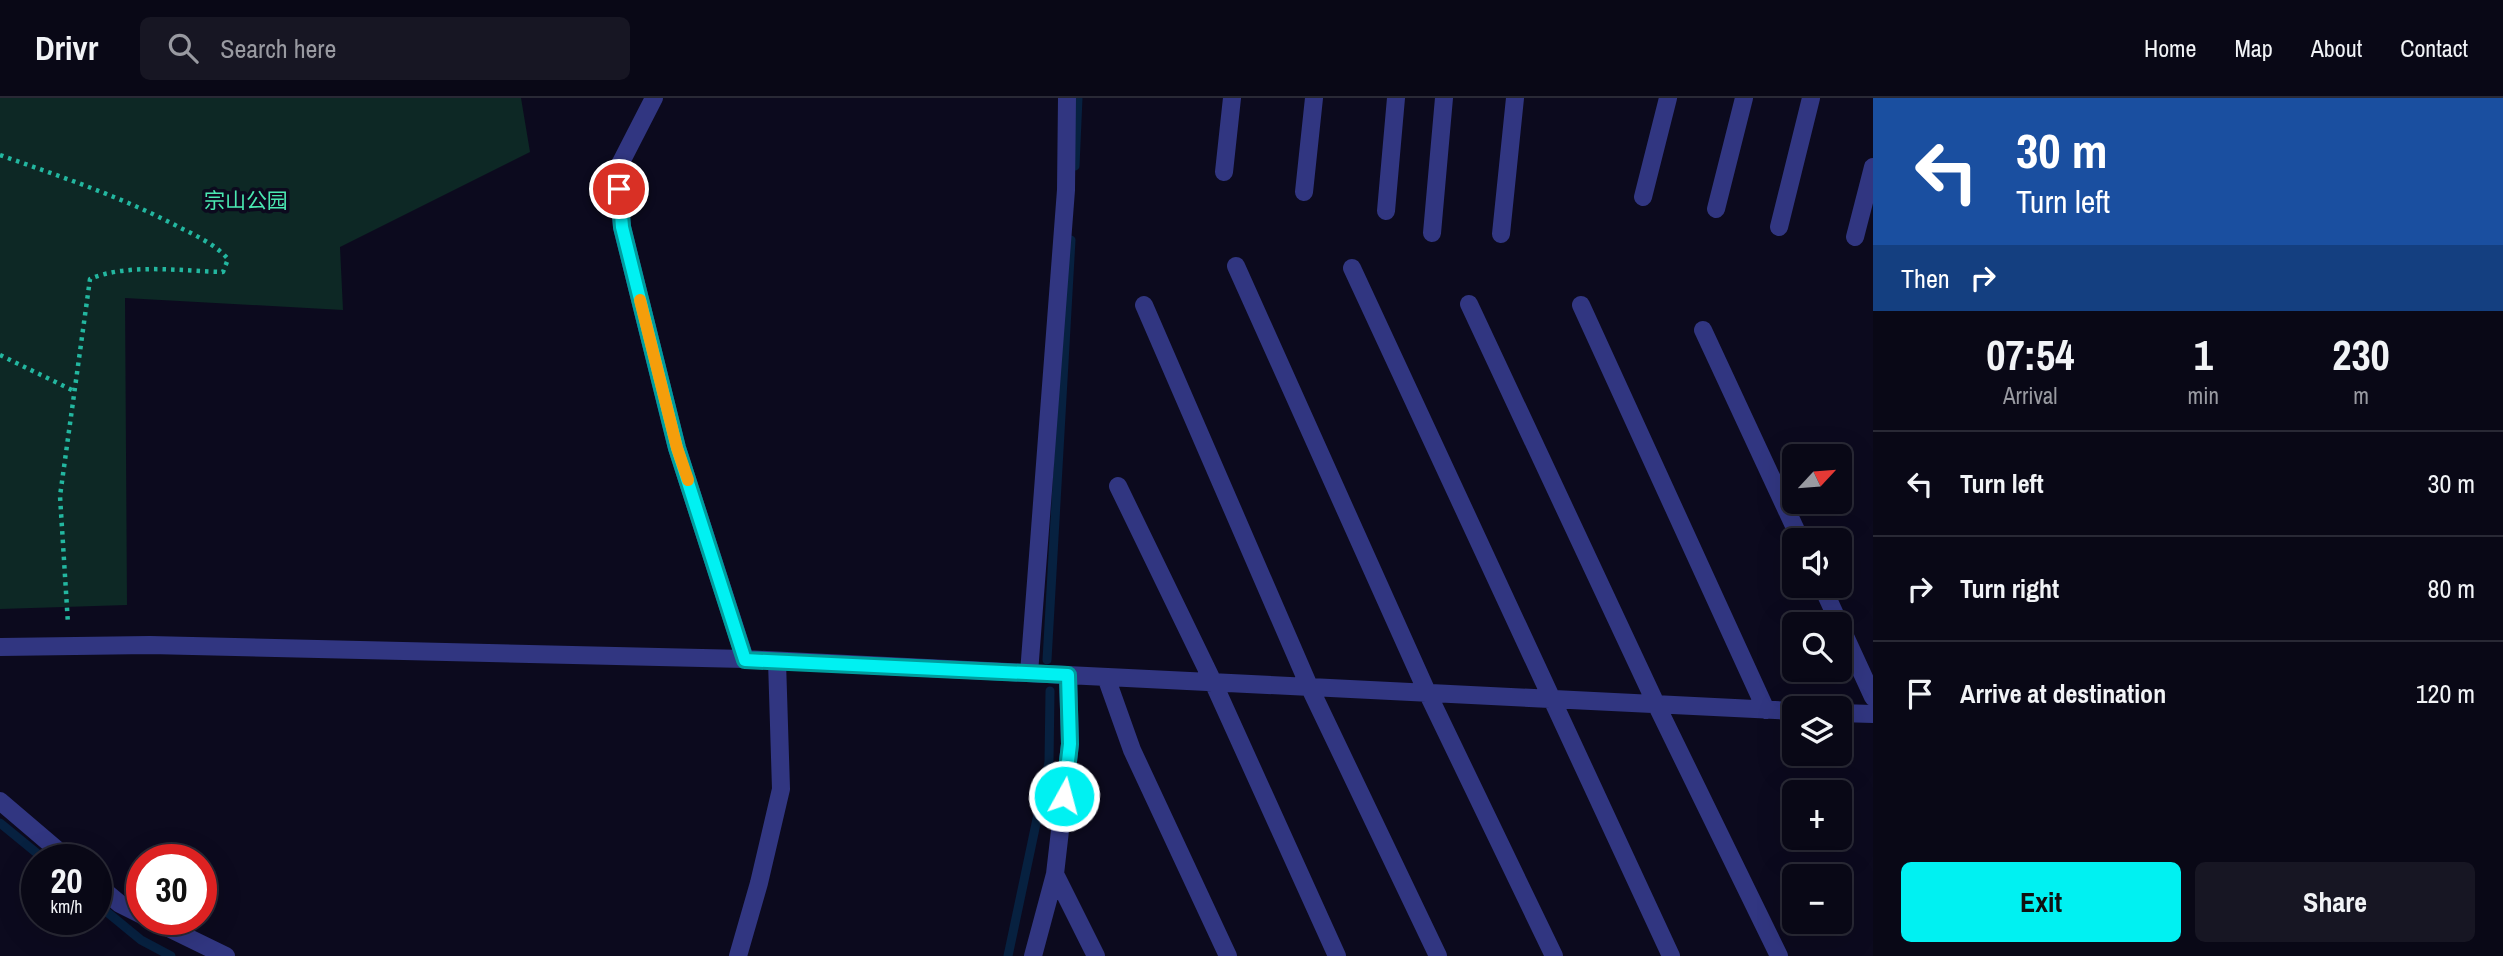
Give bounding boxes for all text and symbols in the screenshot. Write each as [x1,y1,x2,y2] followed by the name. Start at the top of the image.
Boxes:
[140,17,630,80] search box
[35,26,98,70] text: Drivr
[164,29,202,67] icon: search
[220,31,336,66] text: Search here
[2144,32,2196,64] text: Home
[2234,32,2273,64] text: Map
[2311,32,2362,64] text: About
[2400,32,2468,64] text: Contact
[2016,117,2108,183] text: 30 m
[1901,126,1992,217] icon: left
[589,159,649,219] pin
[600,170,638,208] icon: arrive
[2016,180,2110,223] text: Turn left
[204,186,288,215] park label: 宗山公园
[1964,259,2002,297] icon: right
[1901,261,1950,296] text: Then
[1986,327,2074,383] text: 07:54
[2194,327,2213,383] text: 1
[2332,327,2390,383] text: 230
[2003,380,2058,411] text: Arrival
[2188,380,2219,411] text: min
[2353,380,2369,411] text: m
[1782,444,1852,514] north arrow
[1782,444,1852,934] map controls
[1901,465,1939,503] icon: left
[1960,466,2044,501] text: Turn left
[2428,466,2475,501] text: 30 m
[1782,528,1852,598] button: sound
[1901,570,1939,608] icon: right
[1960,571,2059,606] text: Turn right
[2428,571,2475,606] text: 80 m
[1782,612,1852,682] button: search
[1901,675,1939,713] icon: arrive
[1960,676,2166,711] text: Arrive at destination
[2416,676,2475,711] text: 120 m
[1782,696,1852,766] button: layers
[1027,759,1101,833] position arrow
[1782,780,1852,850] button: +
[126,844,217,935] speed limit sign: 30
[51,857,82,904] text: 20
[1901,862,2181,942] button: Exit
[2195,862,2475,942] button: Share
[1782,864,1852,934] button: −
[51,894,83,919] text: km/h

